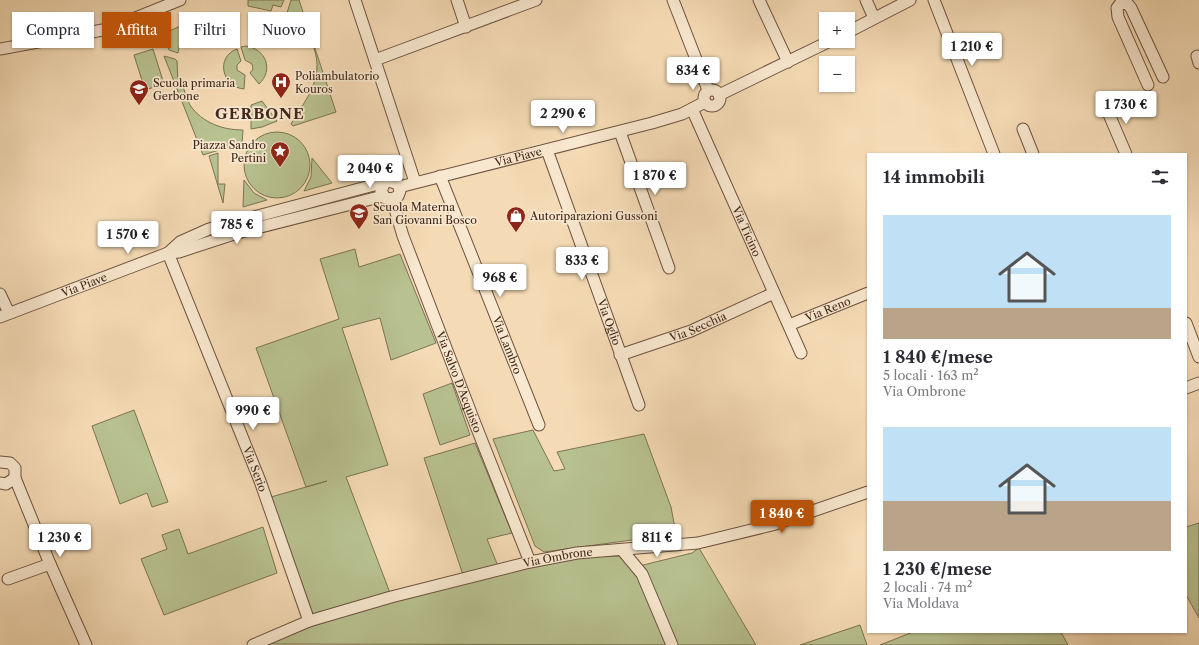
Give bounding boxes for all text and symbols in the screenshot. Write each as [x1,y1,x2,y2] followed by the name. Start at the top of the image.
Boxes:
[12,12,94,48] chip: Compra
[102,12,171,48] chip: Affitta
[179,12,240,48] chip: Filtri
[248,12,320,48] chip: Nuovo
[819,12,855,92] map controls
[819,12,855,48] button: +
[935,33,1009,67] pin: 1 210 €
[951,38,993,54] text: 1 210 €
[819,56,855,92] button: −
[665,57,721,91] pin: 834 €
[676,62,710,78] text: 834 €
[295,69,379,96] place label: Poliambulatorio Kouros
[270,71,292,99] hospital icon: Poliambulatorio Kouros
[153,76,236,103] place label: Scuola primaria Gerbone
[128,78,150,106] school or university icon: Scuola primaria Gerbone
[1089,91,1163,125] pin: 1 730 €
[1104,96,1148,112] text: 1 730 €
[526,100,600,134] pin: 2 290 €
[215,104,305,123] district label: GERBONE
[540,105,586,121] text: 2 290 €
[192,138,267,165] place label: Piazza Sandro Pertini
[269,140,291,168] place icon: Piazza Sandro Pertini
[492,144,543,170] street label: Via Piave
[333,155,407,189] pin: 2 040 €
[347,160,393,176] text: 2 040 €
[618,162,692,196] pin: 1 870 €
[1149,166,1171,188] icon: filters
[633,167,677,183] text: 1 870 €
[883,167,985,187] text: 14 immobili
[373,200,477,227] place label: Scuola Materna San Giovanni Bosco
[348,202,370,230] school or university icon: Scuola Materna San Giovanni Bosco
[729,203,764,259] street label: Via Ticino
[505,205,527,233] shop icon: Autoriparazioni Gussoni
[529,209,658,223] place label: Autoriparazioni Gussoni
[209,211,265,245] pin: 785 €
[220,216,254,232] text: 785 €
[91,221,165,255] pin: 1 570 €
[107,226,149,242] text: 1 570 €
[991,241,1063,313] icon: home
[554,247,610,281] pin: 833 €
[565,252,599,268] text: 833 €
[472,264,528,298] pin: 968 €
[482,269,518,285] text: 968 €
[58,270,109,300] street label: Via Piave
[802,294,853,325] street label: Via Reno
[594,296,624,347] street label: Via Oglio
[667,309,729,345] street label: Via Secchia
[489,313,525,376] street label: Via Lambro
[433,328,485,435] street label: Via Salvo D'Acquisto
[883,347,993,367] text: 1 840 €/mese
[883,367,979,383] text: 5 locali · 163 m²
[883,383,966,399] text: Via Ombrone
[225,397,281,431] pin: 990 €
[235,402,271,418] text: 990 €
[239,444,270,494] street label: Via Serio
[991,453,1063,525] icon: home
[745,500,819,534] pin: 1 840 €
[760,505,804,521] text: 1 840 €
[23,524,97,558] pin: 1 230 €
[629,524,685,558] pin: 811 €
[38,529,82,545] text: 1 230 €
[641,529,673,545] text: 811 €
[521,545,593,571] street label: Via Ombrone
[883,559,992,579] text: 1 230 €/mese
[883,579,972,595] text: 2 locali · 74 m²
[883,595,959,611] text: Via Moldava

